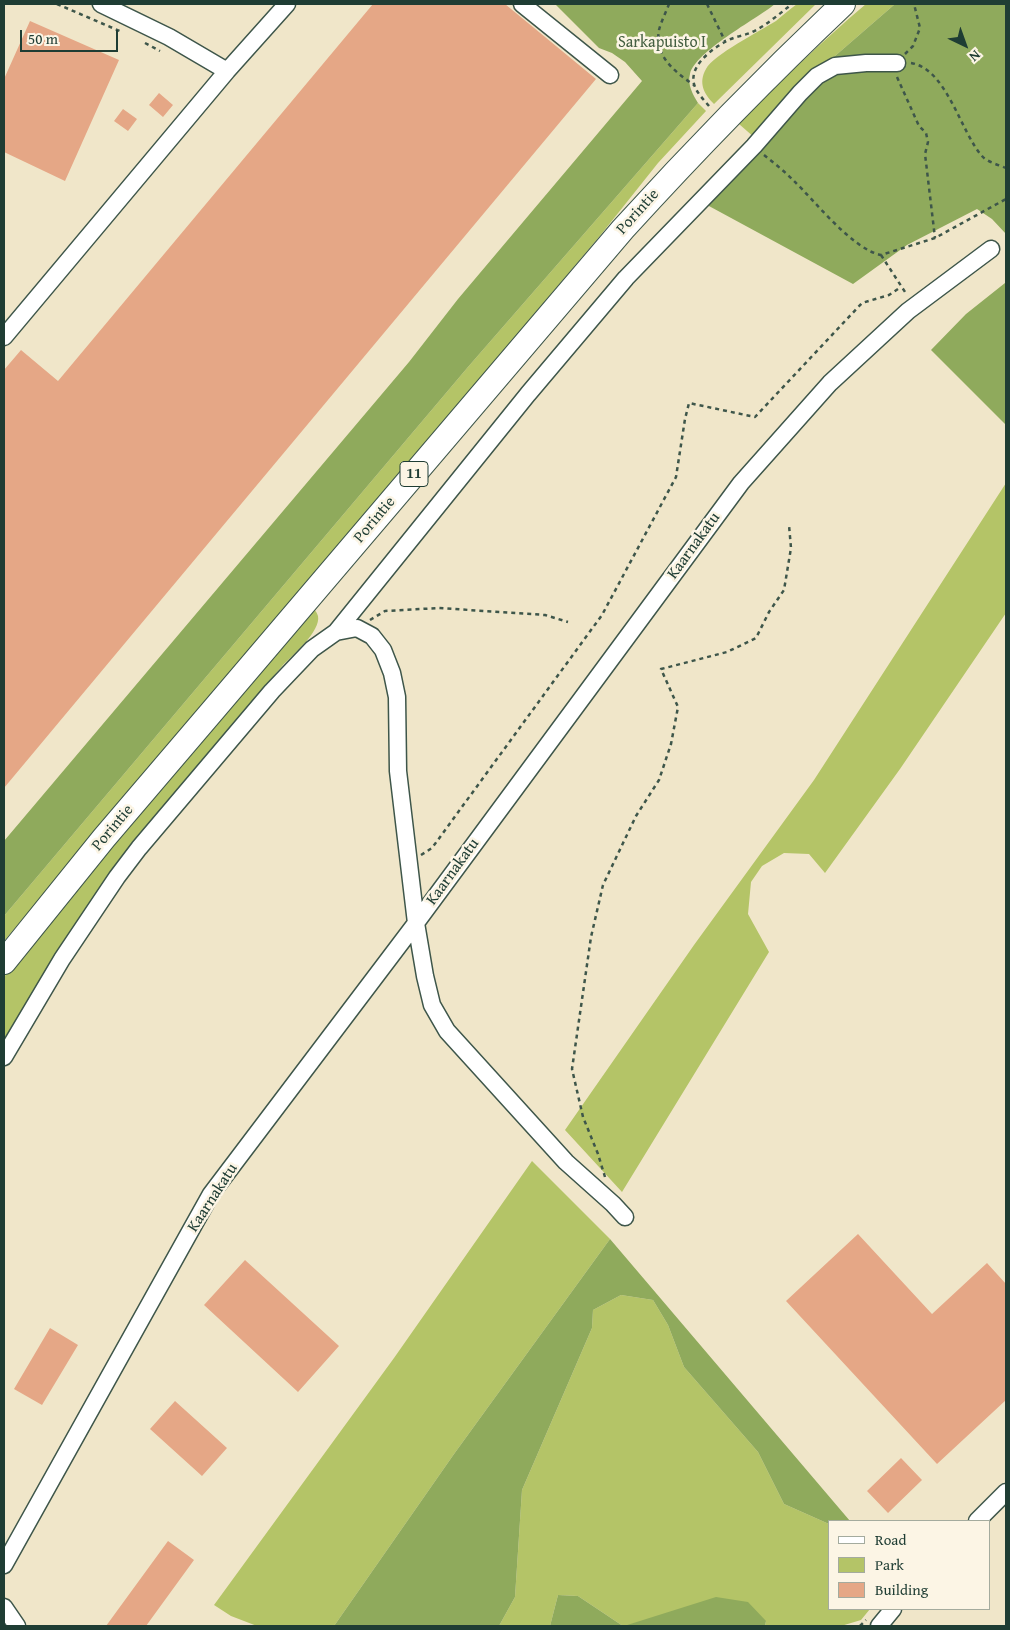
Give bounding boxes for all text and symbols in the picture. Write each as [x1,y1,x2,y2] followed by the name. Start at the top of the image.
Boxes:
[22,20,120,52] scale bar
[940,20,990,70] north arrow
[28,28,58,49] text: 50 m
[618,33,706,53] park label: Sarkapuisto I
[965,46,985,67] text: N
[613,185,663,239] street label: Porintie
[400,462,428,486] road number: 11
[350,493,400,547] street label: Porintie
[663,509,725,583] street label: Kaarnakatu
[88,801,138,855] street label: Porintie
[422,835,484,909] street label: Kaarnakatu
[184,1160,242,1236] street label: Kaarnakatu
[828,1520,990,1610] legend
[875,1529,906,1550] text: Road
[875,1554,904,1575] text: Park
[875,1579,928,1600] text: Building

